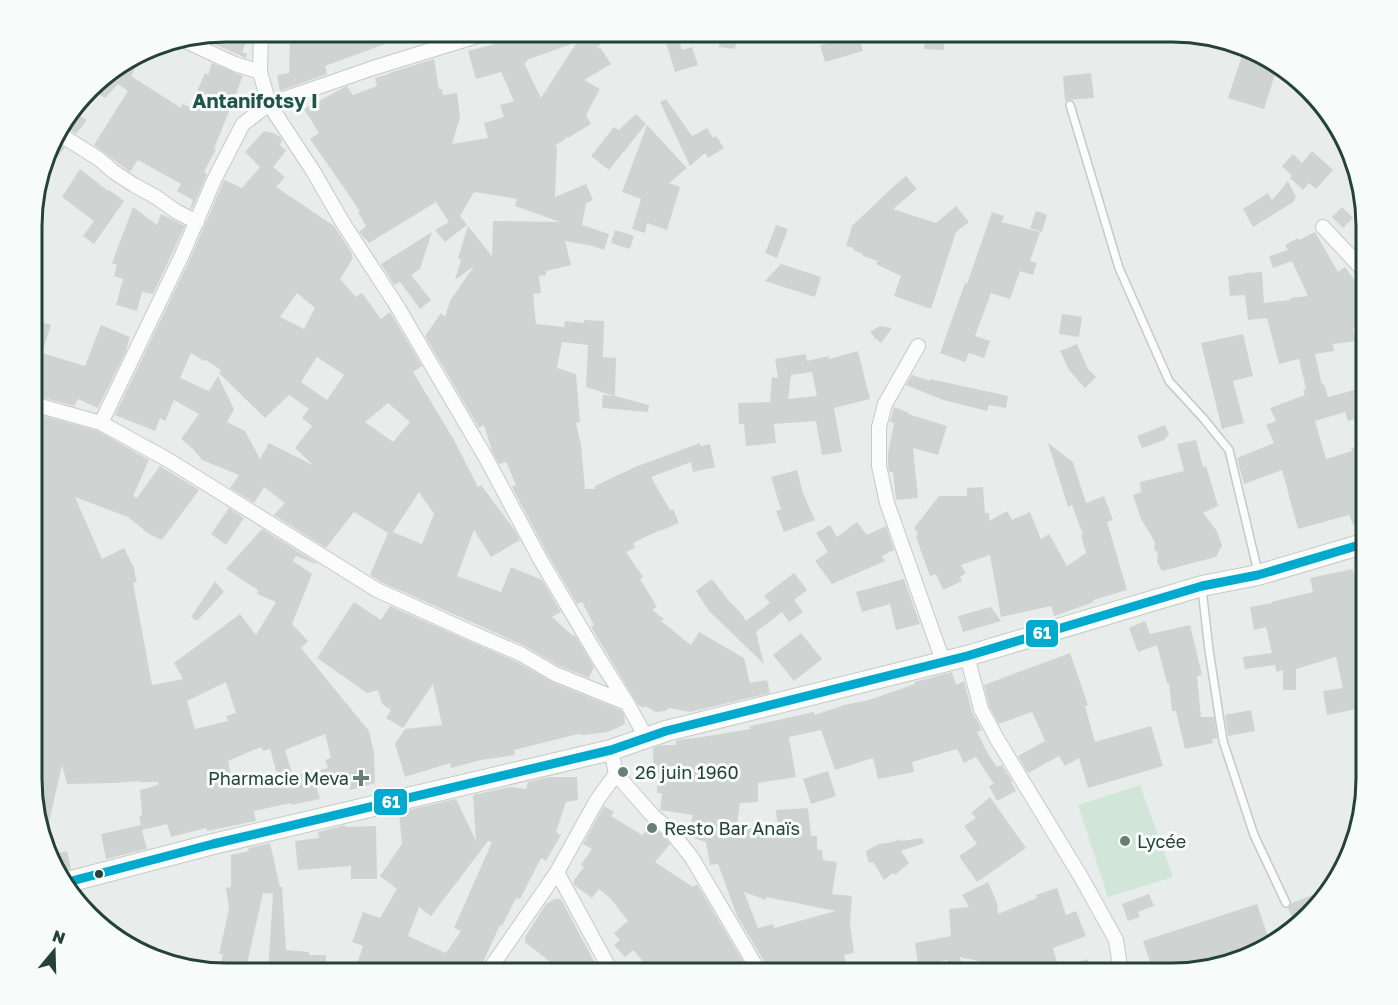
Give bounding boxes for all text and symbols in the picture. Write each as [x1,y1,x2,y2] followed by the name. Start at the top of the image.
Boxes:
[192,88,318,112] district label: Antanifotsy I
[1025,619,1059,648] line badge: 61
[1033,623,1051,643] text: 61
[635,761,739,783] place label: 26 juin 1960
[616,765,630,779] marker: 26 juin 1960
[208,767,349,789] place label: Pharmacie Meva
[354,771,368,785] marker: Pharmacie Meva
[373,788,408,816] line badge: 61
[382,792,400,812] text: 61
[664,817,800,839] place label: Resto Bar Anaïs
[645,821,659,835] marker: Resto Bar Anaïs
[1137,830,1186,852] place label: Lycée
[1118,834,1132,848] marker: Lycée
[93,868,105,880] unlabelled marker
[24,921,84,981] north arrow
[50,925,68,948] text: N

